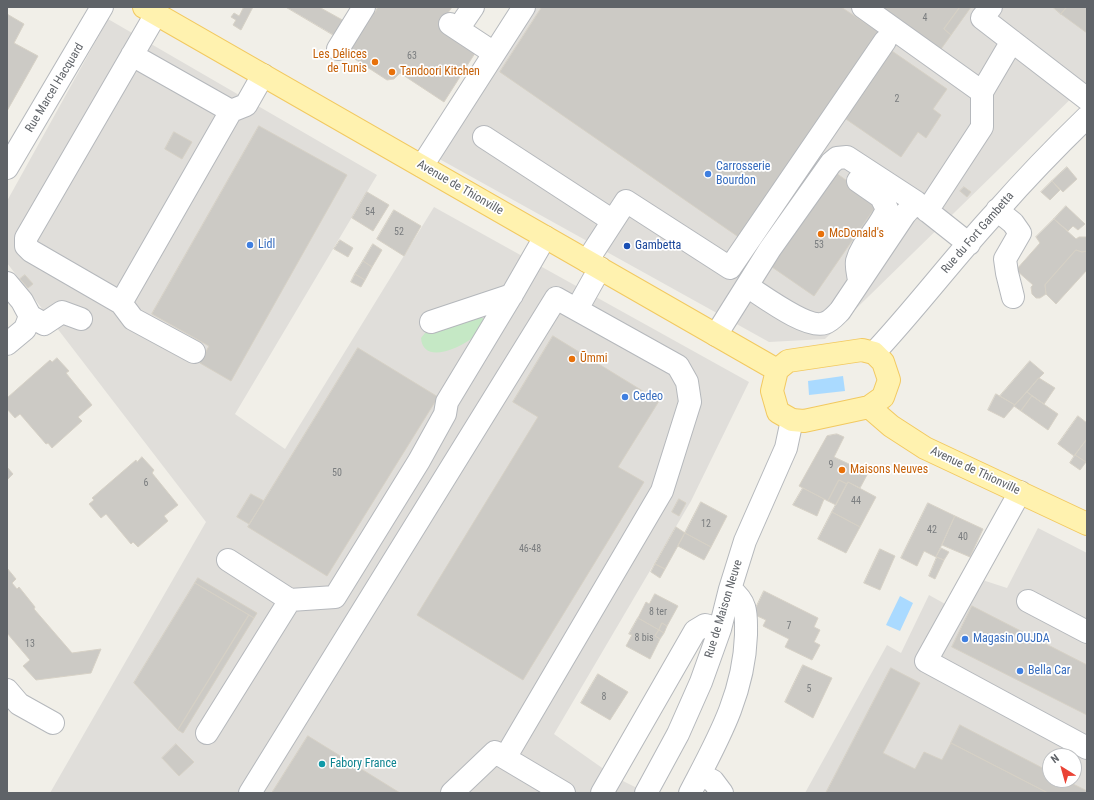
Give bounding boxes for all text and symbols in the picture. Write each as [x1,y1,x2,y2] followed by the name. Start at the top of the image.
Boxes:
[923,12,927,24] house number: 4
[23,41,87,135] street label: Rue Marcel Hacquard
[313,48,367,76] place label: Les Délices de Tunis
[407,50,417,62] house number: 63
[370,57,380,67] marker: Les Délices de Tunis
[400,65,480,79] place label: Tandoori Kitchen
[387,67,397,77] marker: Tandoori Kitchen
[895,93,899,105] house number: 2
[414,157,506,219] street label: Avenue de Thionville
[716,160,770,188] place label: Carrosserie Bourdon
[703,169,713,179] marker: Carrosserie Bourdon
[939,189,1017,277] street label: Rue du Fort Gambetta
[365,206,375,218] house number: 54
[394,226,404,238] house number: 52
[829,227,884,241] place label: McDonald's
[816,229,826,239] marker: McDonald's
[258,238,275,252] place label: Lidl
[635,239,681,253] place label: Gambetta
[814,239,824,251] house number: 53
[245,240,255,250] marker: Lidl
[622,241,632,251] marker: Gambetta
[580,352,608,366] place label: Ūmmi
[567,354,577,364] marker: Ūmmi
[633,390,663,404] place label: Cedeo
[620,392,630,402] marker: Cedeo
[928,444,1022,498] street label: Avenue de Thionville
[829,459,833,471] house number: 9
[850,463,928,477] place label: Maisons Neuves
[837,465,847,475] marker: Maisons Neuves
[332,467,342,479] house number: 50
[144,477,148,489] house number: 6
[851,495,861,507] house number: 44
[701,518,711,530] house number: 12
[927,524,937,536] house number: 42
[958,531,968,543] house number: 40
[519,543,541,555] house number: 46-48
[702,558,746,660] street label: Rue de Maison Neuve
[649,606,667,618] house number: 8 ter
[787,620,791,632] house number: 7
[634,632,654,644] house number: 8 bis
[973,632,1050,646] place label: Magasin OUJDA
[960,634,970,644] marker: Magasin OUJDA
[25,638,35,650] house number: 13
[1028,664,1070,678] place label: Bella Car
[1015,666,1025,676] marker: Bella Car
[807,683,811,695] house number: 5
[602,691,606,703] house number: 8
[1042,748,1082,788] north arrow
[1048,752,1062,766] text: N
[330,757,397,771] place label: Fabory France
[317,759,327,769] marker: Fabory France

